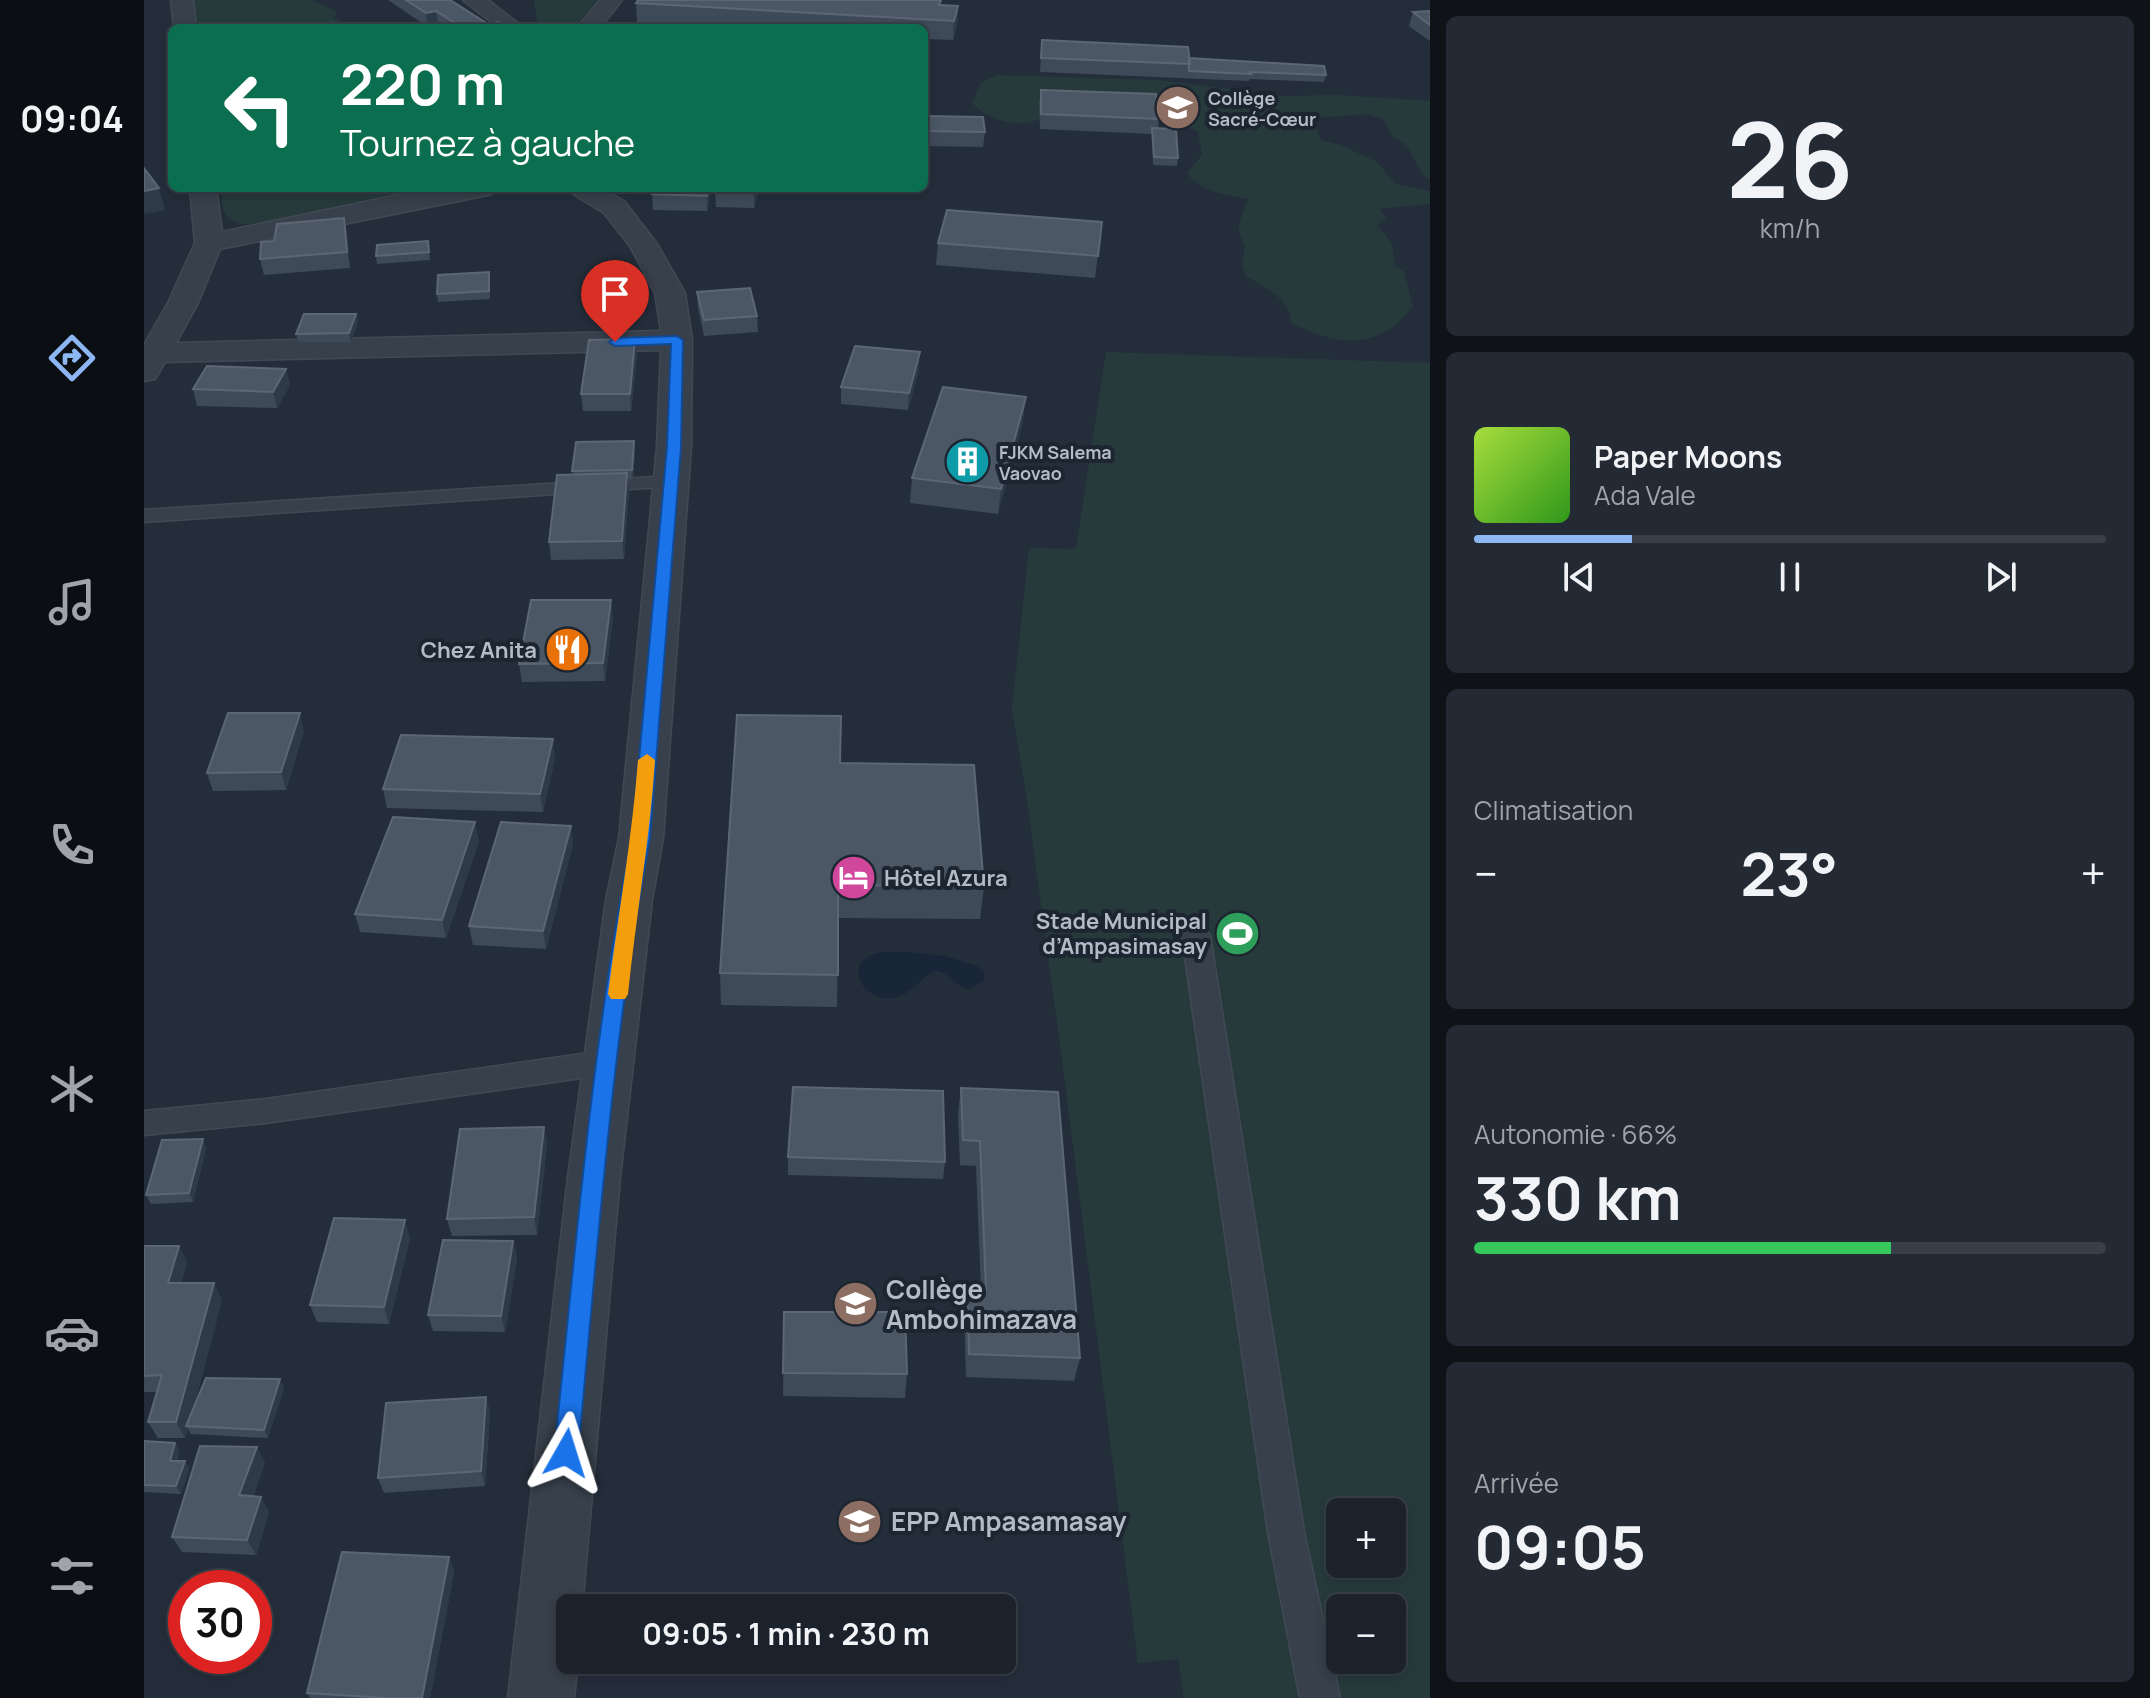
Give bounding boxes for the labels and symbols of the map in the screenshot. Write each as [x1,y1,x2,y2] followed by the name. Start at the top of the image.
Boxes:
[1153,84,1201,132] school or university icon: Collège Sacré-Cœur
[1208,86,1316,131] place label: Collège Sacré-Cœur
[581,260,649,342] pin
[944,438,992,486] building icon: FJKM Salema Vaovao
[999,440,1112,485] place label: FJKM Salema Vaovao
[544,626,592,674] restaurant icon: Chez Anita
[421,635,537,665] place label: Chez Anita
[829,854,877,902] hotel icon: Hôtel Azura
[884,863,1008,893] place label: Hôtel Azura
[1036,906,1208,961] place label: Stade Municipal d’Ampasimasay
[1214,910,1262,958] sports icon: Stade Municipal d’Ampasimasay
[886,1271,1077,1337] place label: Collège Ambohimazava
[831,1280,879,1328] school or university icon: Collège Ambohimazava
[524,1411,608,1495] position arrow
[836,1497,884,1545] school or university icon: EPP Ampasamasay
[891,1503,1127,1539] place label: EPP Ampasamasay
[168,1570,272,1674] speed limit sign: 30

